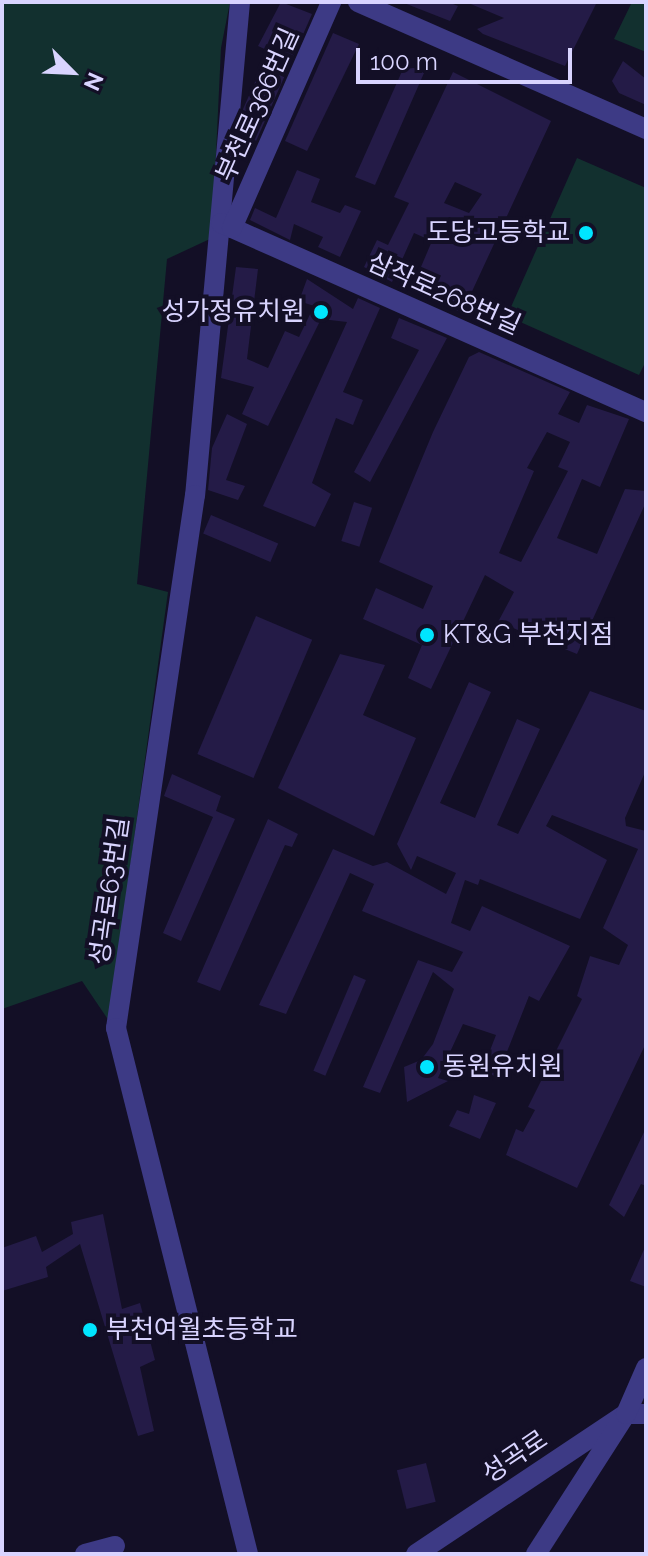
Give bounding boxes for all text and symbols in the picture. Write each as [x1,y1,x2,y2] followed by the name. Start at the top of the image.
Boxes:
[210,23,306,187] street label: 부천로366번길
[32,32,112,112] north arrow
[360,32,576,82] scale bar
[370,47,438,76] text: 100 m
[79,69,109,95] text: N
[426,217,570,249] place label: 도당고등학교
[577,224,595,242] marker: 도당고등학교
[363,246,525,342] street label: 삼작로268번길
[161,296,305,328] place label: 성가정유치원
[312,303,330,321] marker: 성가정유치원
[443,619,614,651] place label: KT&G 부천지점
[418,626,436,644] marker: KT&G 부천지점
[84,815,136,967] street label: 성곡로63번길
[443,1051,563,1083] place label: 동원유치원
[418,1058,436,1076] marker: 동원유치원
[106,1314,297,1346] place label: 부천여월초등학교
[81,1321,99,1339] marker: 부천여월초등학교
[477,1424,553,1490] street label: 성곡로

